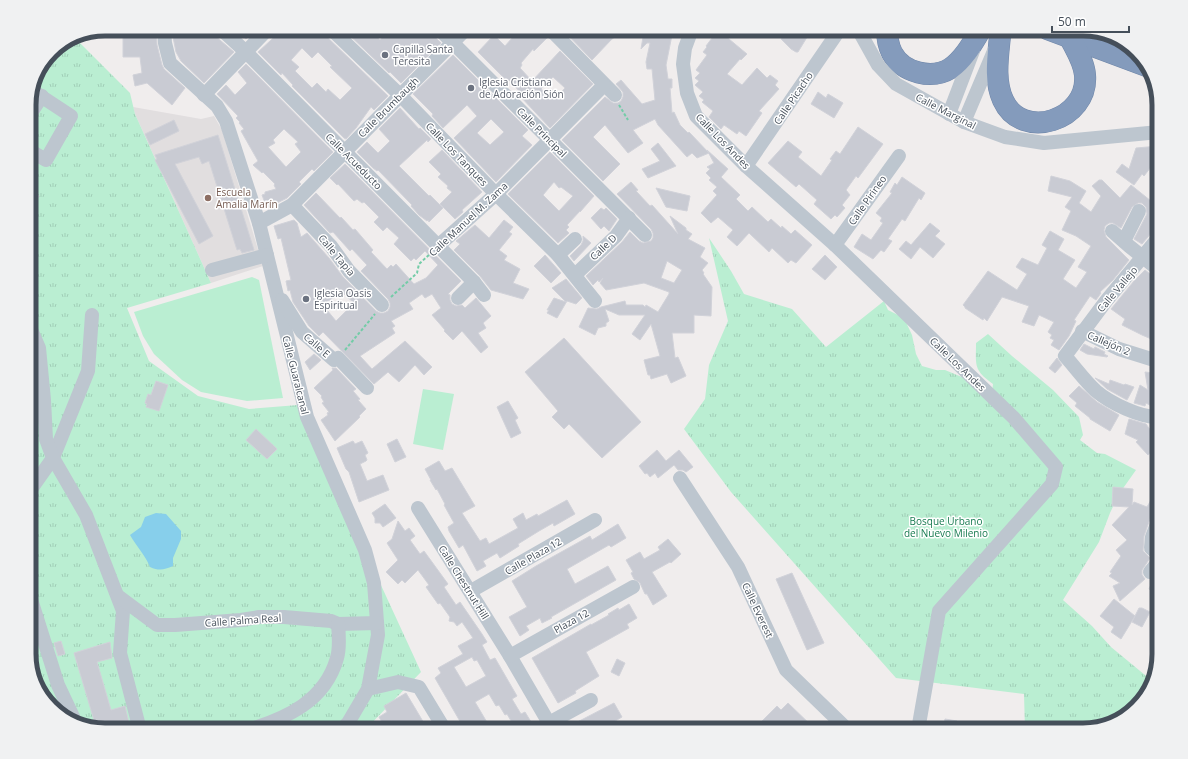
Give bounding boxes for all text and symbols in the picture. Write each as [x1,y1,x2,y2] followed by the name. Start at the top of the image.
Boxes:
[1052,8,1129,34] scale bar
[1058,13,1086,30] text: 50 m
[393,42,453,68] place label: Capilla Santa Teresita
[380,50,390,60] marker: Capilla Santa Teresita
[770,69,816,127] street label: Calle Picacho
[355,74,421,140] street label: Calle Brumbaugh
[479,75,564,101] place label: Iglesia Cristiana de Adoración Sión
[466,83,476,93] marker: Iglesia Cristiana de Adoración Sión
[913,90,979,132] street label: Calle Marginal
[514,104,570,160] street label: Calle Principal
[693,110,753,172] street label: Calle Los Andes
[423,119,491,189] street label: Calle Los Tanques
[323,130,385,192] street label: Calle Acueducto
[845,172,889,228] street label: Calle Pirineo
[426,179,510,259] street label: Calle Manuel M. Zama
[216,185,278,211] place label: Escuela Amalia Marín
[203,193,213,203] marker: Escuela Amalia Marín
[315,231,359,279] street label: Calle Tapia
[586,231,620,263] street label: Calle D
[1094,263,1140,315] street label: Calle Vallejo
[314,286,371,312] place label: Iglesia Oasis Espiritual
[301,294,311,304] marker: Iglesia Oasis Espiritual
[1085,328,1133,358] street label: Callejón 2
[301,330,333,360] street label: Calle E
[279,334,313,416] street label: Calle Guaralcanal
[927,334,989,394] street label: Calle Los Andes
[904,514,988,540] park label: Bosque Urbano del Nuevo Milenio
[502,534,564,578] street label: Calle Plaza 12
[436,542,492,622] street label: Calle Chestnut Hill
[739,580,777,640] street label: Calle Everest
[551,605,591,636] street label: Plaza 12
[204,610,282,630] street label: Calle Palma Real

